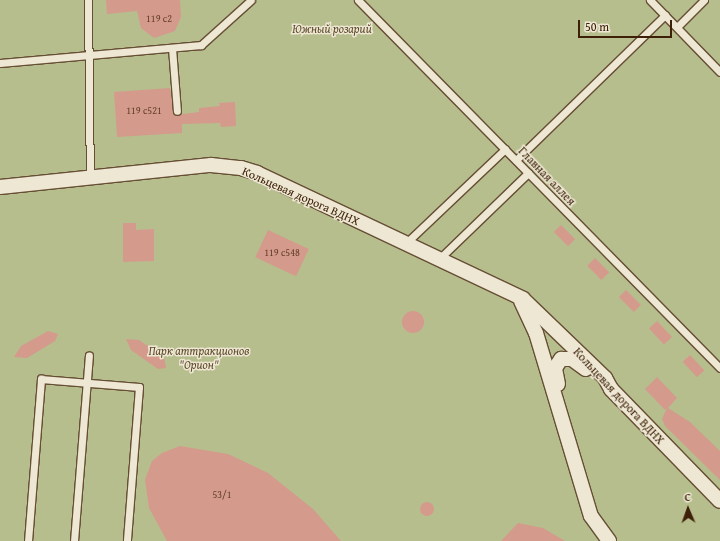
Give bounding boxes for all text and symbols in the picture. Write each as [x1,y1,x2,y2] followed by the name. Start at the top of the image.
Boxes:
[580,12,674,38] scale bar
[146,13,172,25] house number: 119 с2
[585,18,609,35] text: 50 m
[292,22,372,36] park label: Южный розарий
[126,105,162,117] house number: 119 с521
[515,144,579,208] street label: Главная аллея
[240,164,362,228] street label: Кольцевая дорога ВДНХ
[264,247,300,259] house number: 119 с548
[149,344,249,372] park label: Парк аттракционов "Орион"
[570,345,668,447] street label: Кольцевая дорога ВДНХ
[212,489,232,501] house number: 53/1
[668,489,708,529] north arrow
[684,489,691,505] text: С

